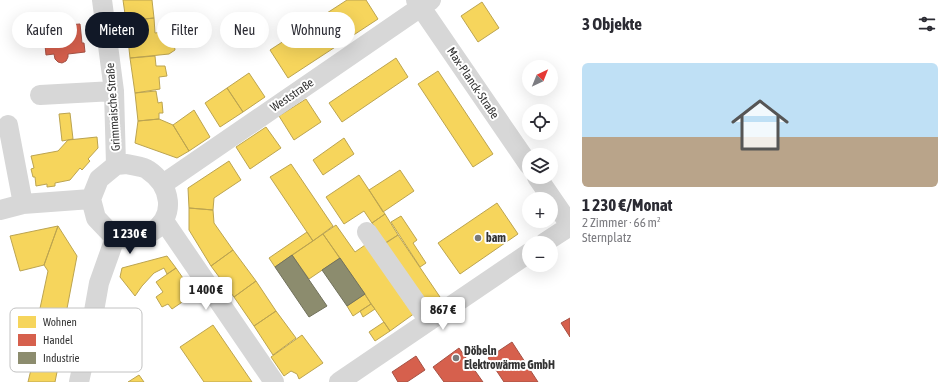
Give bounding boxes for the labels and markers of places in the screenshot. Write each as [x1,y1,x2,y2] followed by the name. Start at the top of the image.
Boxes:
[93,221,167,255] pin: 1 230 €
[486,231,506,245] place label: bam
[473,233,483,243] marker: bam
[169,277,243,311] pin: 1 400 €
[415,297,471,331] pin: 867 €
[464,344,555,372] place label: Döbeln Elektrowärme GmbH
[451,353,461,363] marker: Döbeln Elektrowärme GmbH

